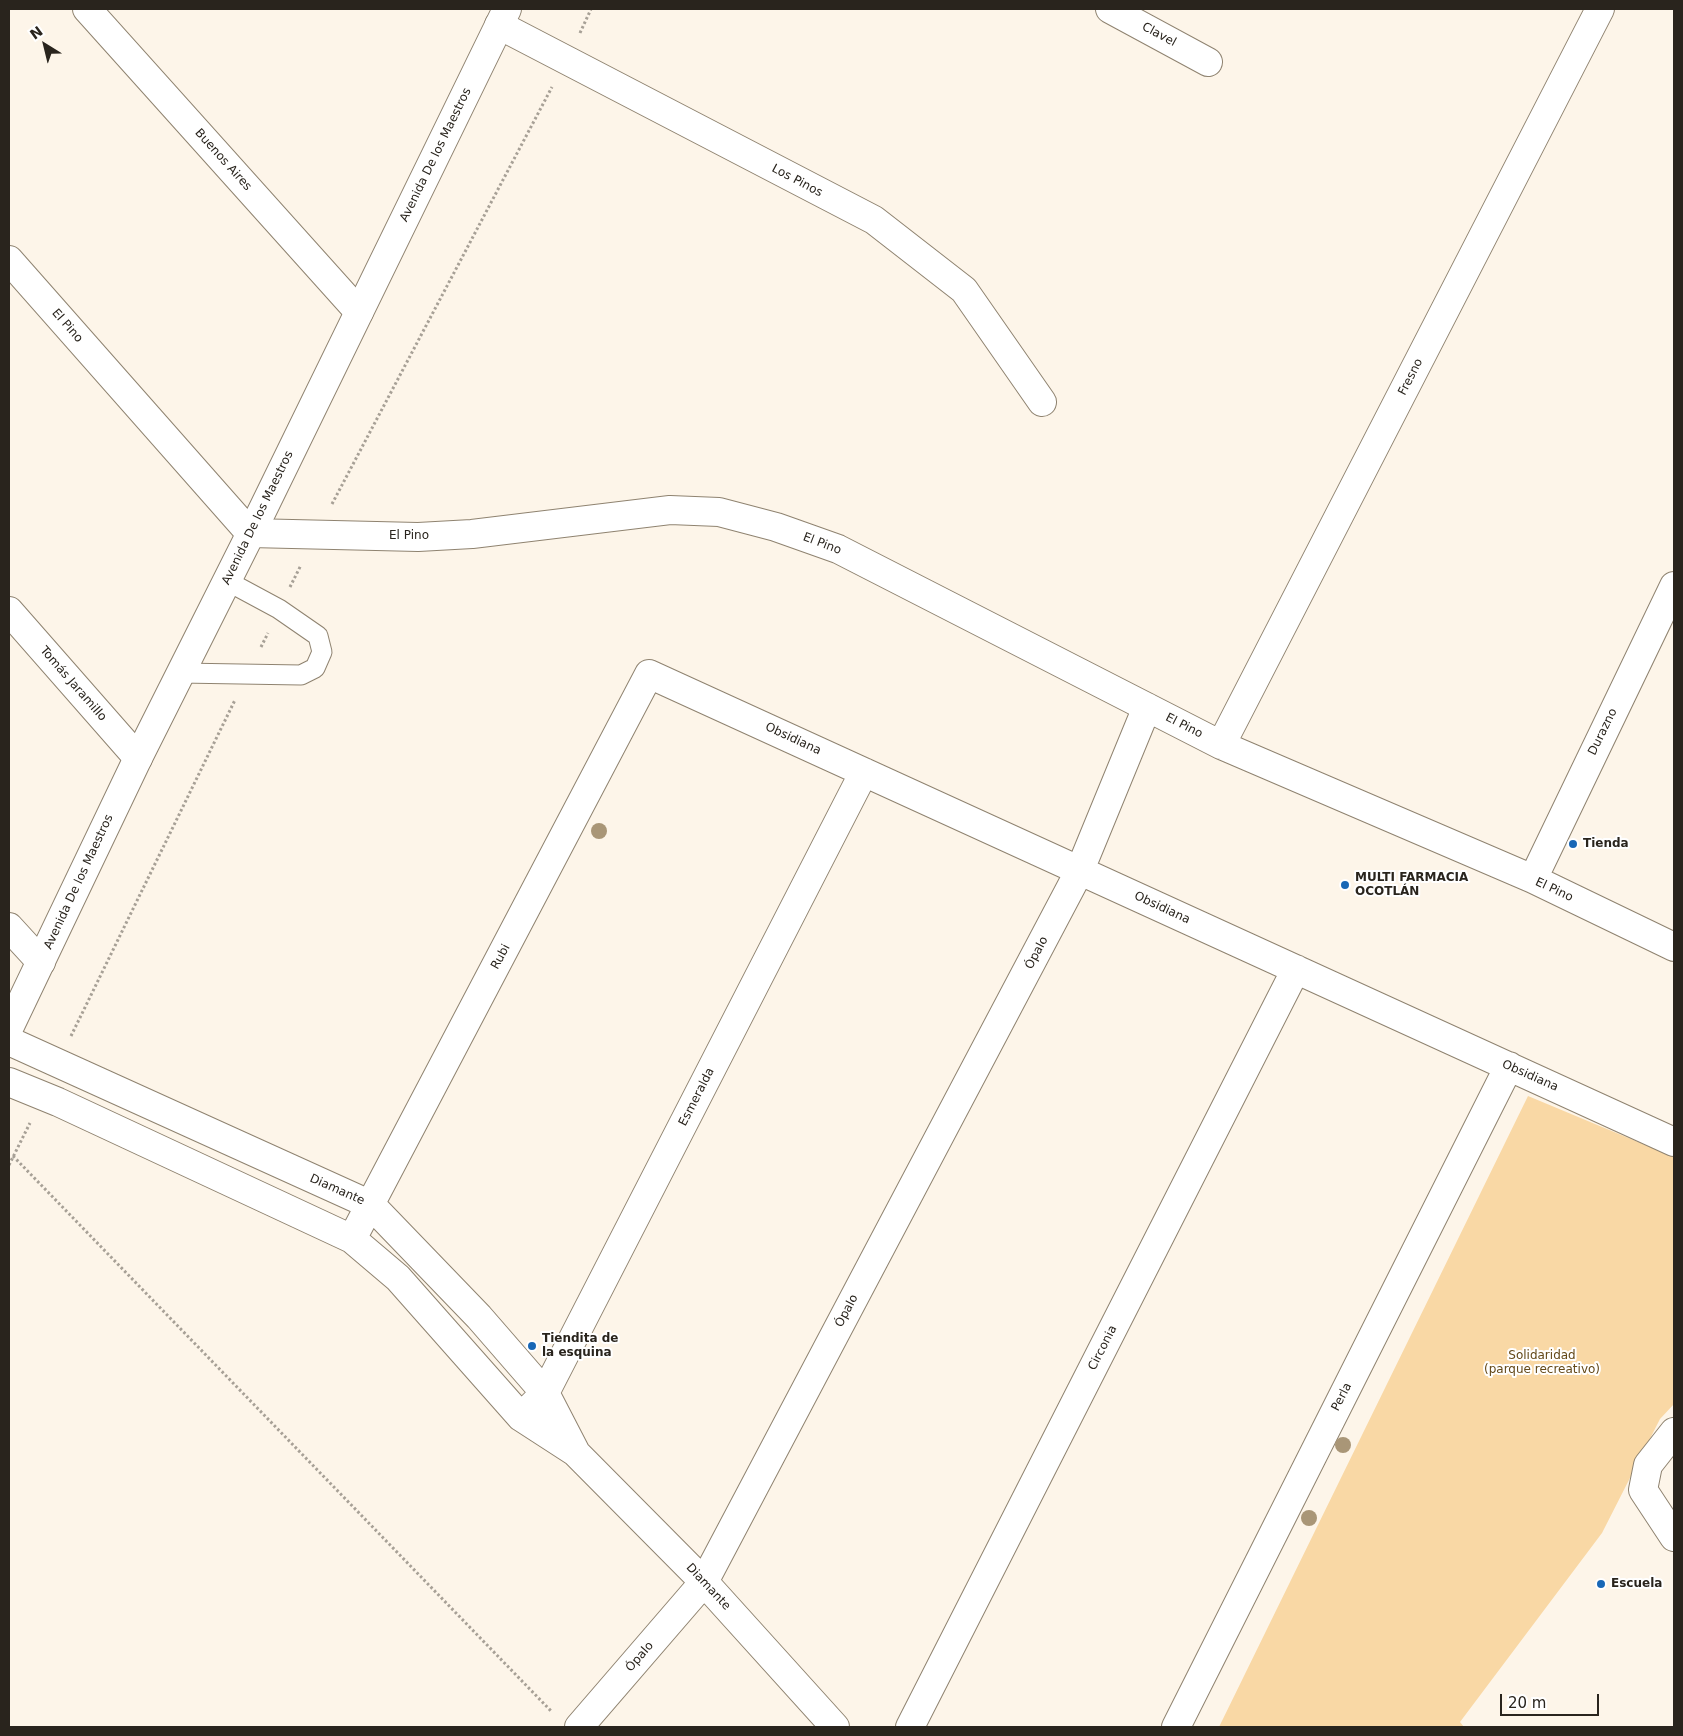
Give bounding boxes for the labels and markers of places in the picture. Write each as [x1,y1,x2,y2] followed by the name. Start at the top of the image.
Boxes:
[1583,837,1629,851] place label: Tienda
[1567,838,1579,850] marker: Tienda
[1355,871,1468,899] place label: MULTI FARMACIA OCOTLÁN
[1339,879,1351,891] marker: MULTI FARMACIA OCOTLÁN
[542,1332,618,1360] place label: Tiendita de la esquina
[526,1340,538,1352] marker: Tiendita de la esquina
[1611,1577,1662,1591] place label: Escuela
[1595,1578,1607,1590] marker: Escuela

